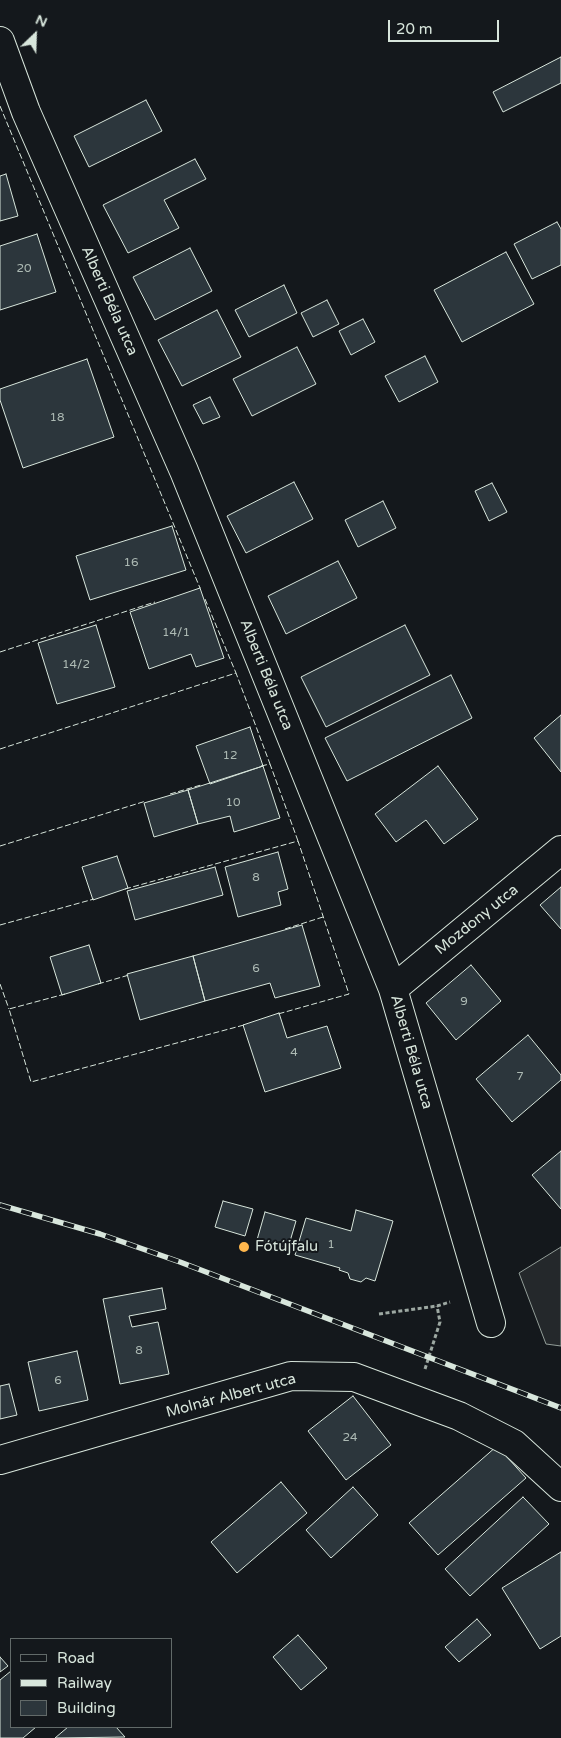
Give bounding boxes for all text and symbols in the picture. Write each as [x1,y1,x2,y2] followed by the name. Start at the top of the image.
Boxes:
[10,10,60,60] north arrow
[391,10,502,42] scale bar
[33,11,50,31] text: N
[396,20,433,38] text: 20 m
[77,243,141,359] street label: Alberti Béla utca
[16,262,32,276] house number: 20
[49,411,65,425] house number: 18
[123,556,139,570] house number: 16
[236,617,296,733] street label: Alberti Béla utca
[162,626,190,640] house number: 14/1
[62,658,90,672] house number: 14/2
[222,749,238,763] house number: 12
[225,796,241,810] house number: 10
[252,871,260,885] house number: 8
[432,881,522,959] street label: Mozdony utca
[252,962,260,976] house number: 6
[386,993,436,1111] street label: Alberti Béla utca
[460,995,468,1009] house number: 9
[290,1046,298,1060] house number: 4
[516,1070,524,1084] house number: 7
[255,1238,318,1256] place label: Fótújfalu
[327,1238,335,1252] house number: 1
[237,1240,251,1254] marker: Fótújfalu
[135,1344,143,1358] house number: 8
[164,1370,298,1422] street label: Molnár Albert utca
[54,1374,62,1388] house number: 6
[342,1431,358,1445] house number: 24
[10,1638,172,1728] legend
[57,1649,95,1667] text: Road
[57,1674,112,1692] text: Railway
[57,1699,116,1717] text: Building

